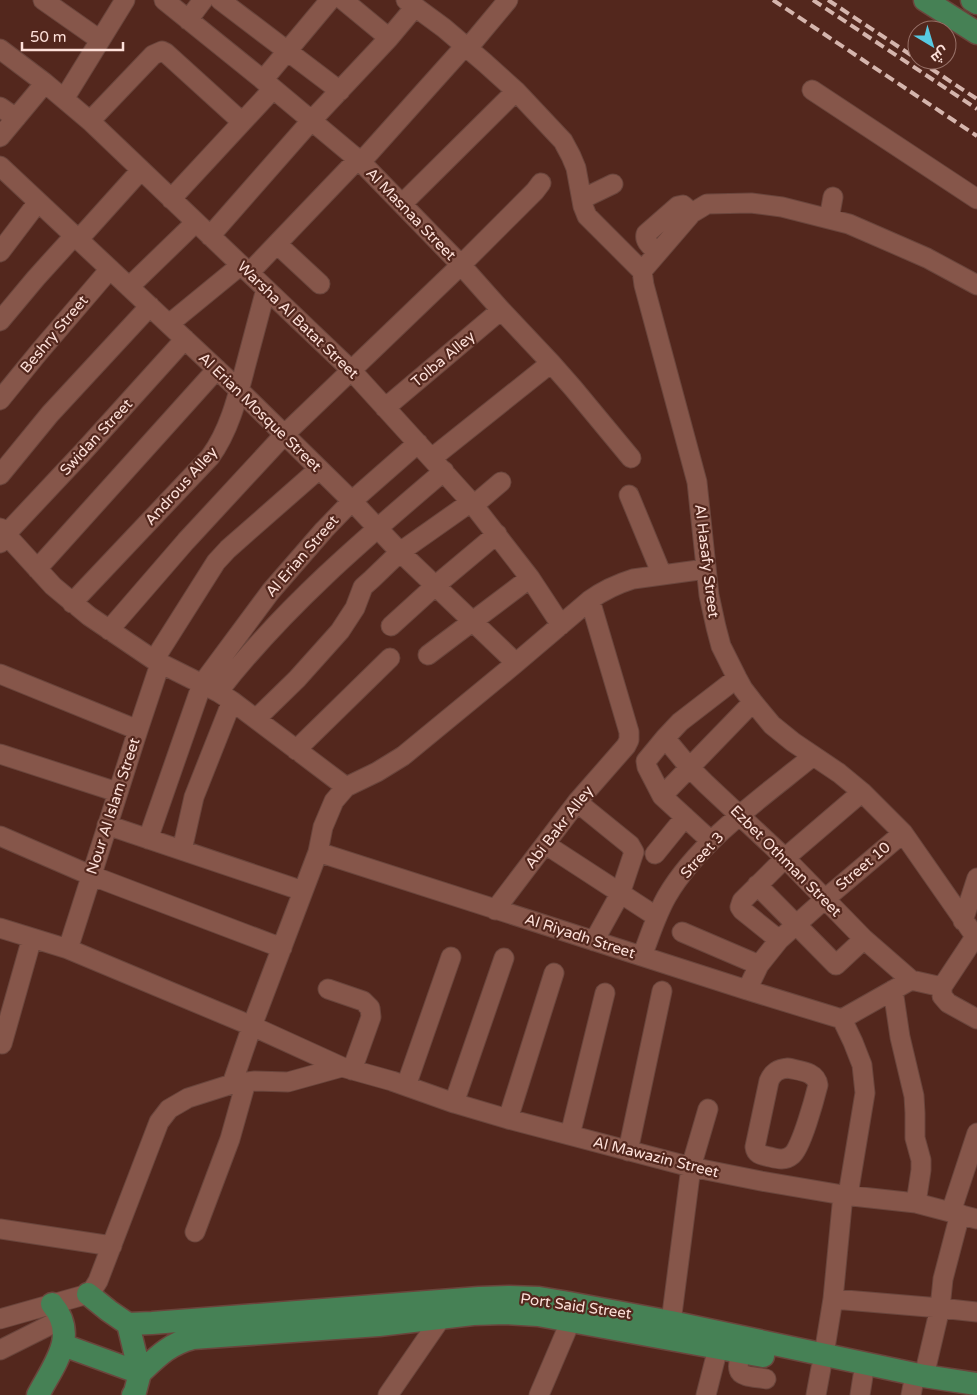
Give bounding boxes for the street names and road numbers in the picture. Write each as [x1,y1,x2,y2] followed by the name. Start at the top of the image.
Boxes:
[362,164,460,264] street label: Al Masnaa Street
[234,258,362,383] street label: Warsha Al Batat Street
[16,291,92,376] street label: Beshry Street
[407,327,479,391] street label: Tolba Alley
[195,349,325,475] street label: Al Erian Mosque Street
[56,395,136,479] street label: Swidan Street
[141,443,221,529] street label: Androus Alley
[691,503,723,619] street label: Al Hasafy Street
[262,511,342,600] street label: Al Erian Street
[82,735,144,877] street label: Nour Al Islam Street
[521,782,597,872] street label: Abi Bakr Alley
[727,802,846,921] street label: Ezbet Othman Street
[677,828,727,882] street label: Street 3
[832,838,894,894] street label: Street 10
[523,910,638,962] street label: Al Riyadh Street
[591,1133,721,1181] street label: Al Mawazin Street
[519,1289,633,1323] street label: Port Said Street

